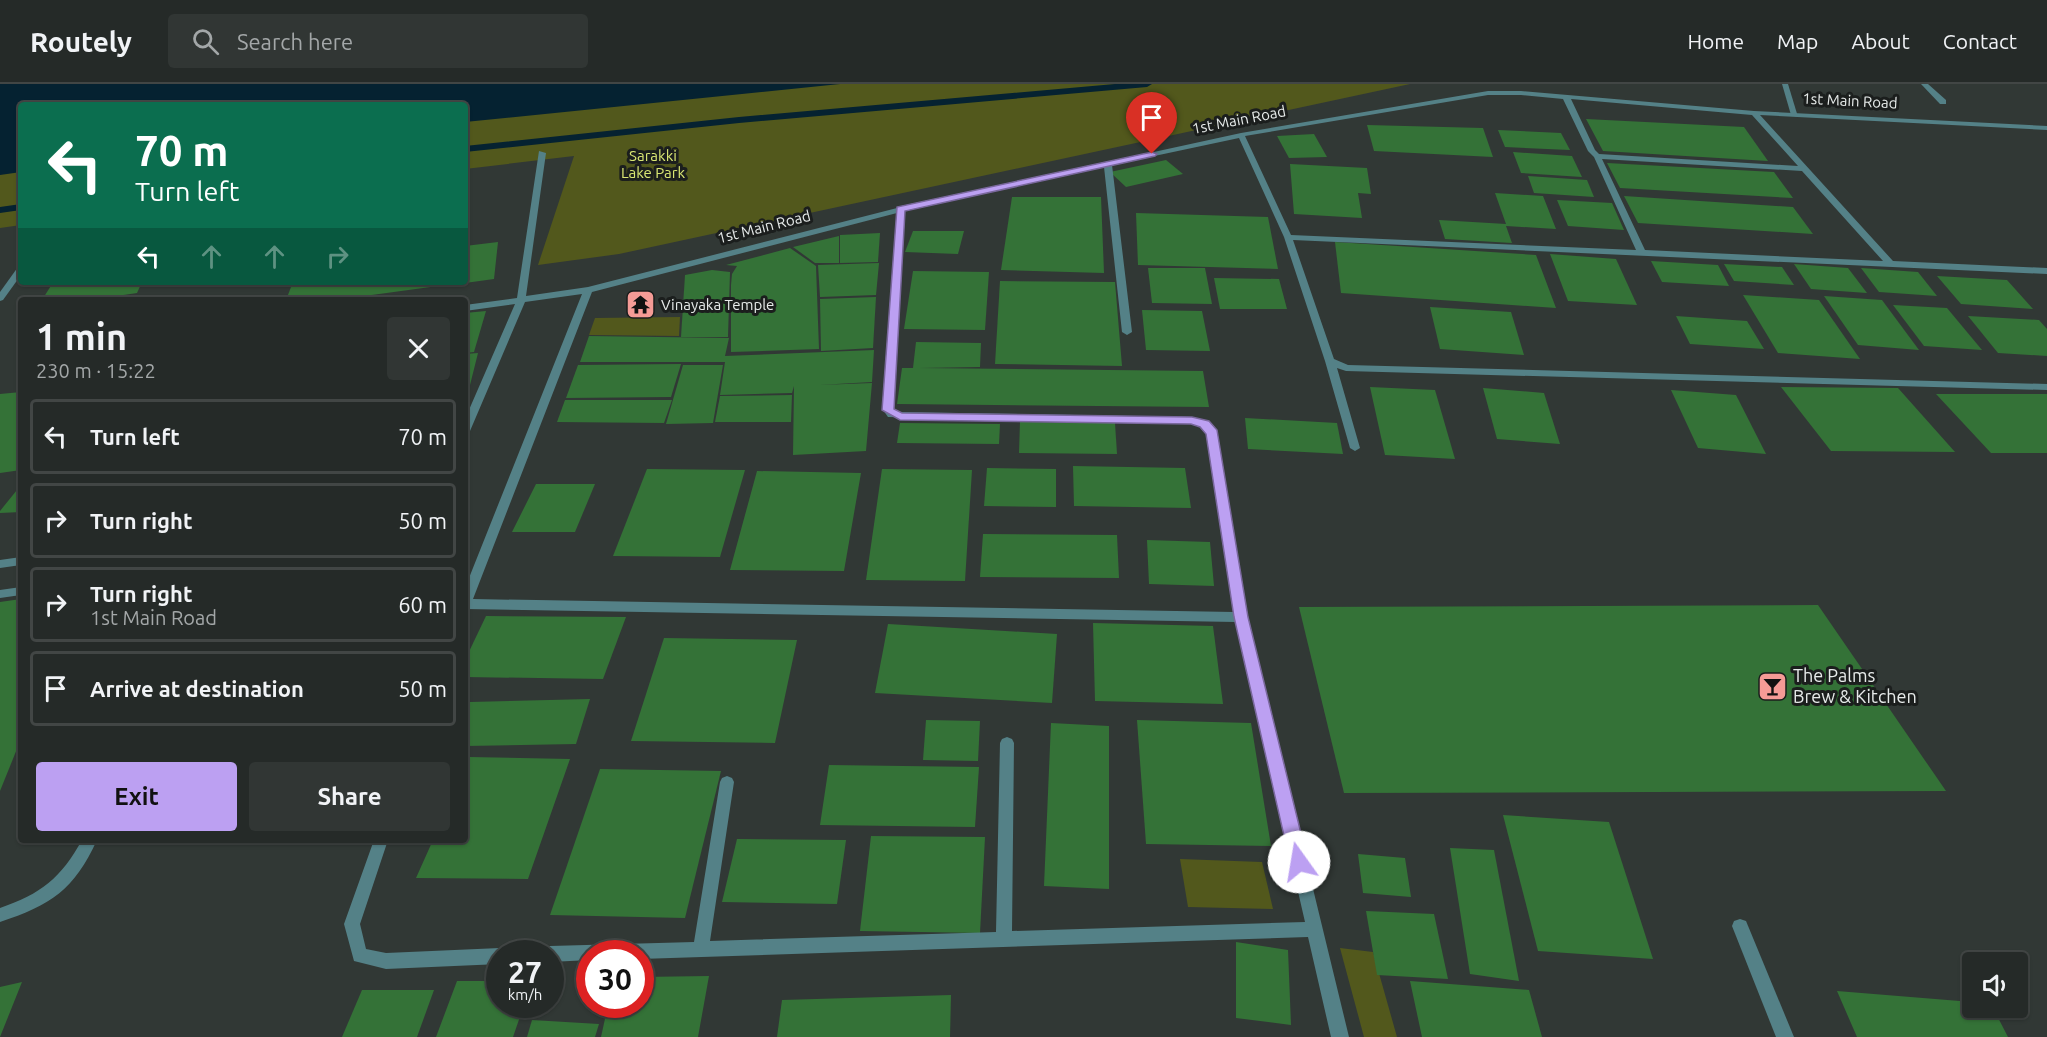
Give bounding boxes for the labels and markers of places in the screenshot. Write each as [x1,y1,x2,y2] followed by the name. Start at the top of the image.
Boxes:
[1126,92,1177,154] pin
[624,289,656,321] temple icon: Vinayaka Temple
[661,296,774,313] place label: Vinayaka Temple
[1793,665,1917,706] place label: The Palms Brew & Kitchen
[1756,670,1788,702] bar icon: The Palms Brew & Kitchen

